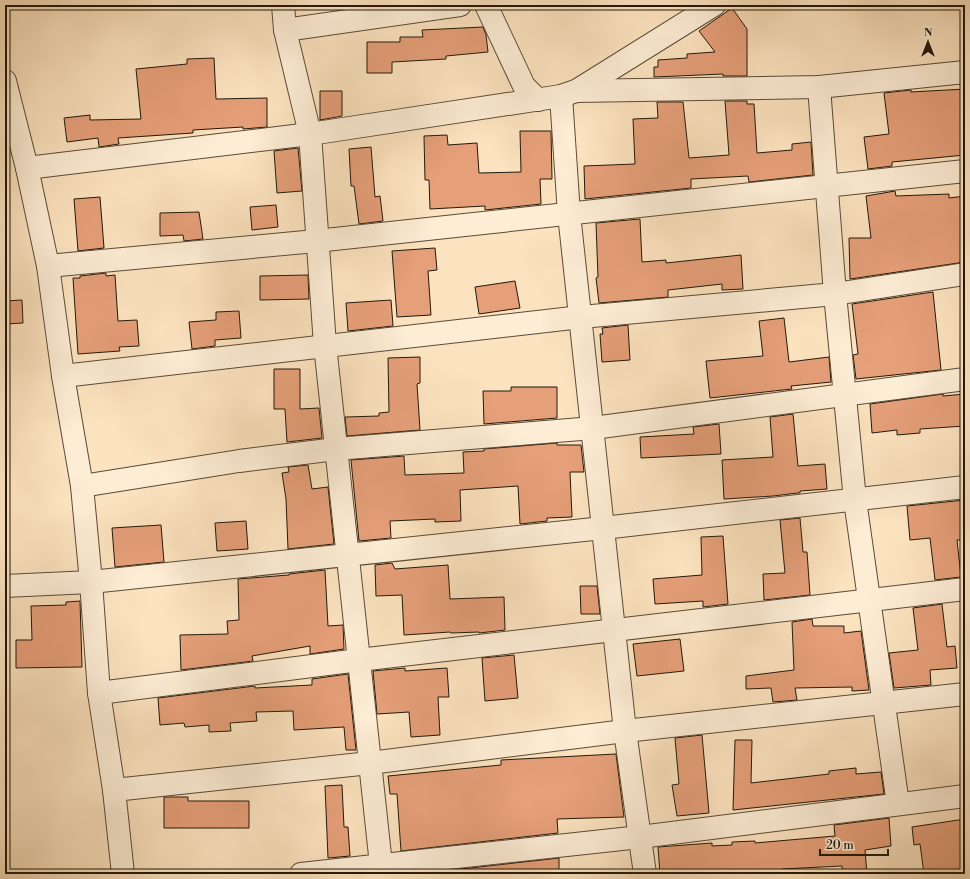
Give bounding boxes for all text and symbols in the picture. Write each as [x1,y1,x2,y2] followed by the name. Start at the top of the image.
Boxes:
[908,22,948,62] north arrow
[924,26,933,40] text: N
[820,831,888,857] scale bar
[826,838,854,853] text: 20 m

